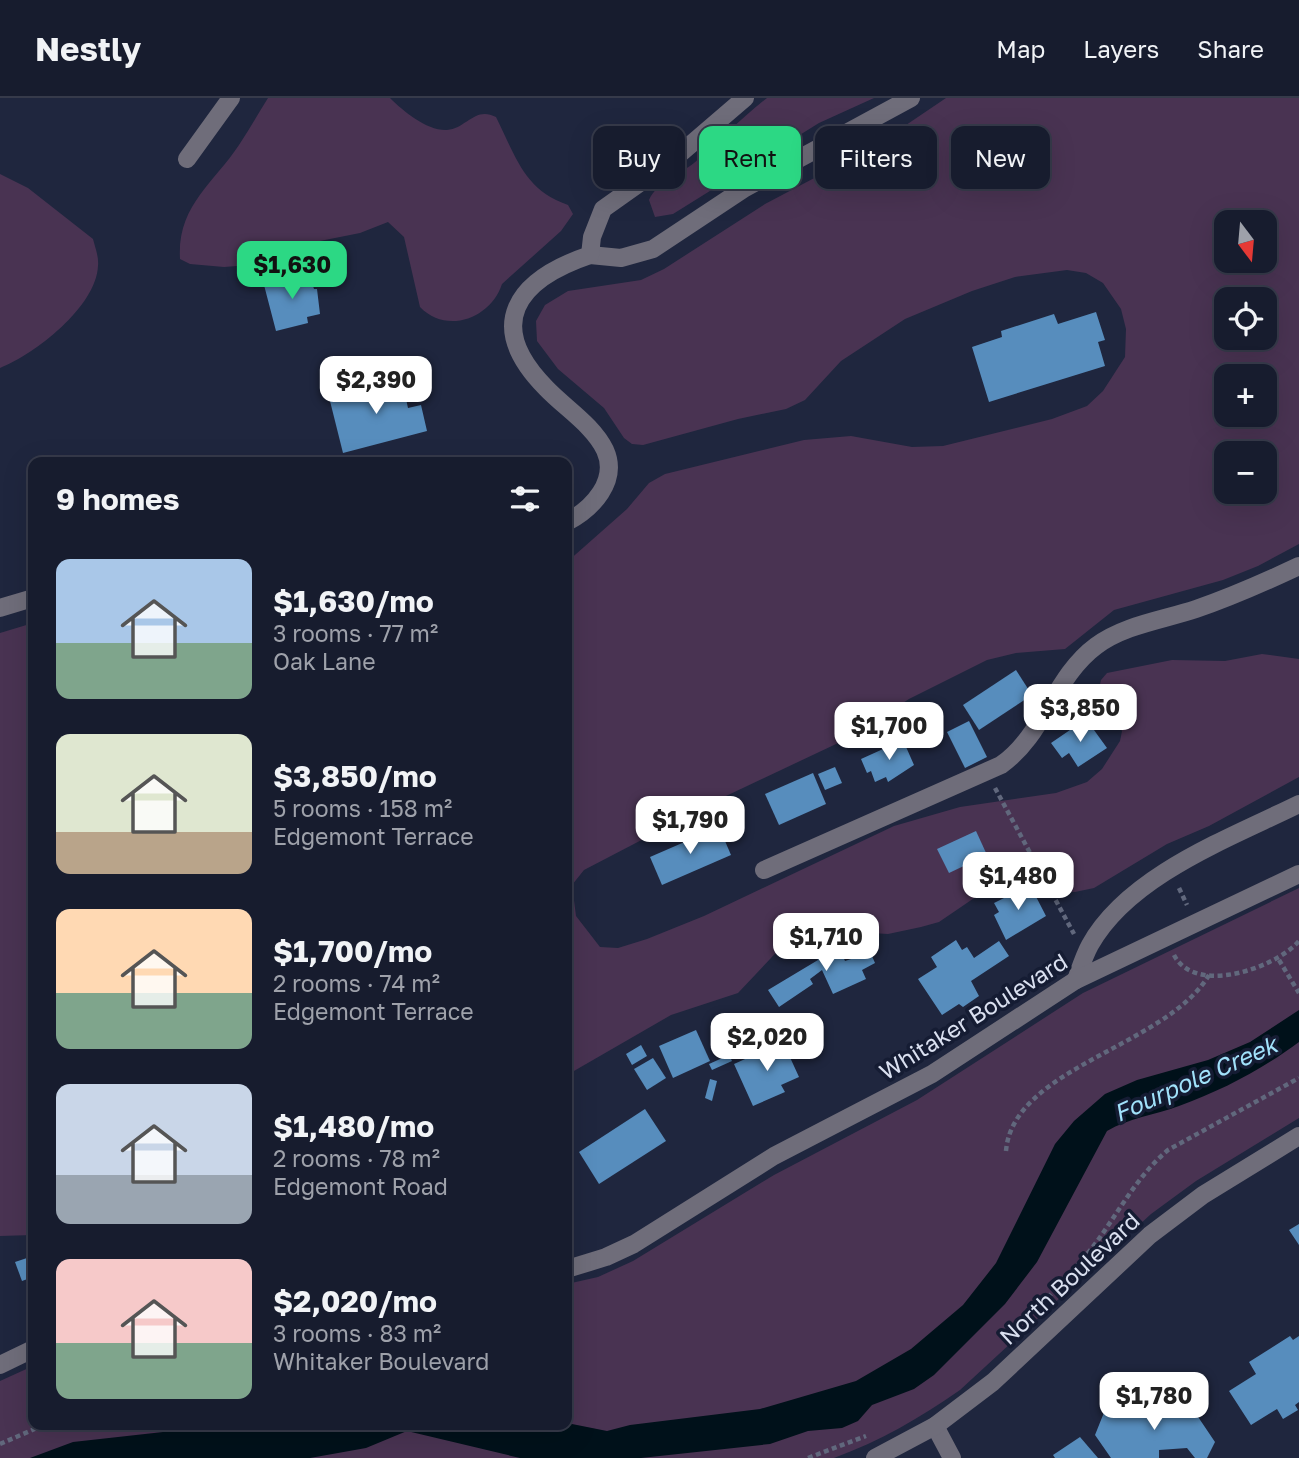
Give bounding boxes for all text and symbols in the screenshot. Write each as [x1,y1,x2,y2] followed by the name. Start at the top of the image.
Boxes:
[35,29,141,68] text: Nestly
[996,34,1045,63] text: Map
[1083,34,1159,63] text: Layers
[1197,34,1264,63] text: Share
[593,126,685,189] chip: Buy
[699,126,801,189] chip: Rent
[815,126,937,189] chip: Filters
[951,126,1050,189] chip: New
[1214,210,1278,273] north arrow
[1214,210,1277,504] map controls
[235,242,349,301] pin: $1,630
[253,250,331,278] text: $1,630
[1214,287,1277,350] button: locate
[319,356,433,416] pin: $2,390
[1214,364,1277,427] button: +
[336,365,416,393] text: $2,390
[1214,441,1277,504] button: −
[506,480,544,518] icon: filters
[56,481,179,517] text: 9 homes
[273,583,434,619] text: $1,630/mo
[112,587,196,671] icon: home
[273,619,438,647] text: 3 rooms · 77 m²
[273,647,376,675] text: Oak Lane
[1023,684,1137,744] pin: $3,850
[1040,693,1120,721] text: $3,850
[832,702,946,762] pin: $1,700
[850,711,928,739] text: $1,700
[273,758,437,794] text: $3,850/mo
[112,762,196,846] icon: home
[273,794,452,822] text: 5 rooms · 158 m²
[633,796,747,856] pin: $1,790
[652,805,728,833] text: $1,790
[273,822,474,850] text: Edgemont Terrace
[961,852,1075,912] pin: $1,480
[979,861,1057,889] text: $1,480
[769,914,883,973] pin: $1,710
[789,922,863,950] text: $1,710
[273,933,432,969] text: $1,700/mo
[112,937,196,1021] icon: home
[874,947,1072,1085] street label: Whitaker Boulevard
[273,969,440,997] text: 2 rooms · 74 m²
[273,997,474,1025] text: Edgemont Terrace
[710,1014,824,1073] pin: $2,020
[727,1022,807,1050] text: $2,020
[1109,1028,1283,1127] water label: Fourpole Creek
[273,1108,434,1144] text: $1,480/mo
[112,1112,196,1196] icon: home
[273,1144,440,1172] text: 2 rooms · 78 m²
[273,1172,448,1200] text: Edgemont Road
[993,1206,1145,1350] street label: North Boulevard
[273,1283,437,1319] text: $2,020/mo
[112,1287,196,1371] icon: home
[273,1319,441,1347] text: 3 rooms · 83 m²
[273,1347,489,1375] text: Whitaker Boulevard
[1097,1372,1211,1432] pin: $1,780
[1116,1381,1192,1409] text: $1,780

